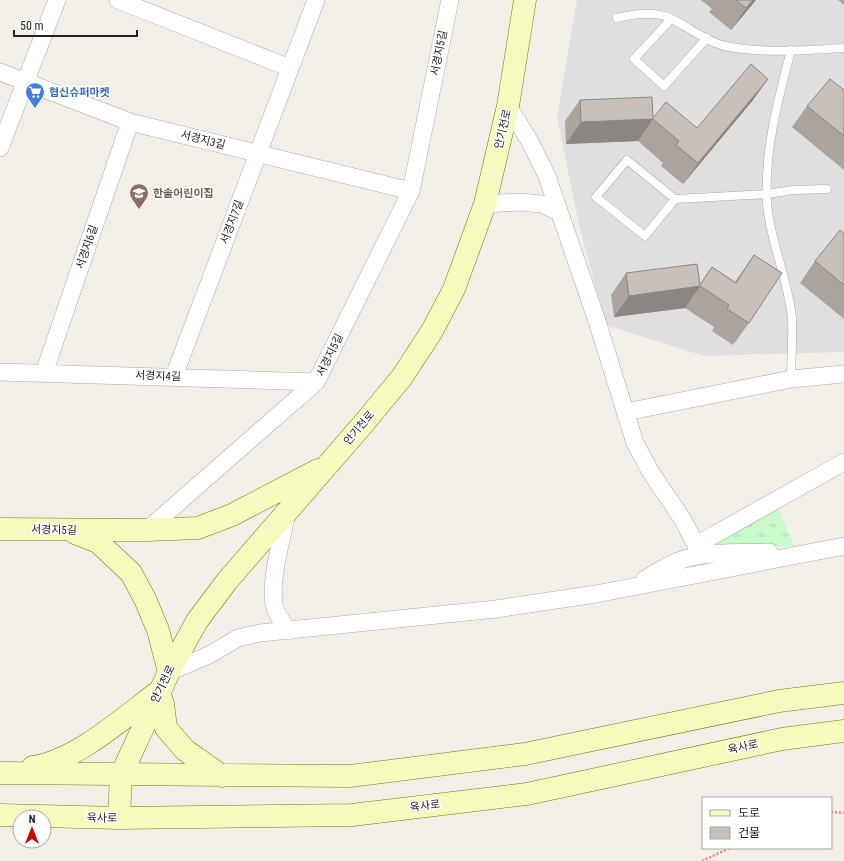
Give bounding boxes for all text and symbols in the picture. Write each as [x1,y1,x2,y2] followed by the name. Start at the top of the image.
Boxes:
[14,12,137,38] scale bar
[20,19,44,33] text: 50 m
[428,29,450,77] street label: 서경지5길
[24,81,46,109] supermarket icon: 협신슈퍼마켓
[49,86,110,99] place label: 협신슈퍼마켓
[492,108,514,150] street label: 안기천로
[179,128,227,152] street label: 서경지3길
[128,182,150,210] school or university icon: 한솔어린이집
[153,187,214,200] place label: 한솔어린이집
[218,198,246,246] street label: 서경지7길
[73,223,101,271] street label: 서경지6길
[314,332,346,378] street label: 서경지5길
[135,369,181,383] street label: 서경지4길
[341,408,377,448] street label: 안기천로
[31,523,77,537] street label: 서경지5길
[148,663,178,705] street label: 안기천로
[727,737,759,757] street label: 육사로
[702,797,832,849] legend
[409,798,441,814] street label: 육사로
[738,806,760,820] text: 도로
[12,809,52,849] north arrow
[87,811,117,825] street label: 육사로
[29,813,36,826] text: N
[738,826,760,840] text: 건물

